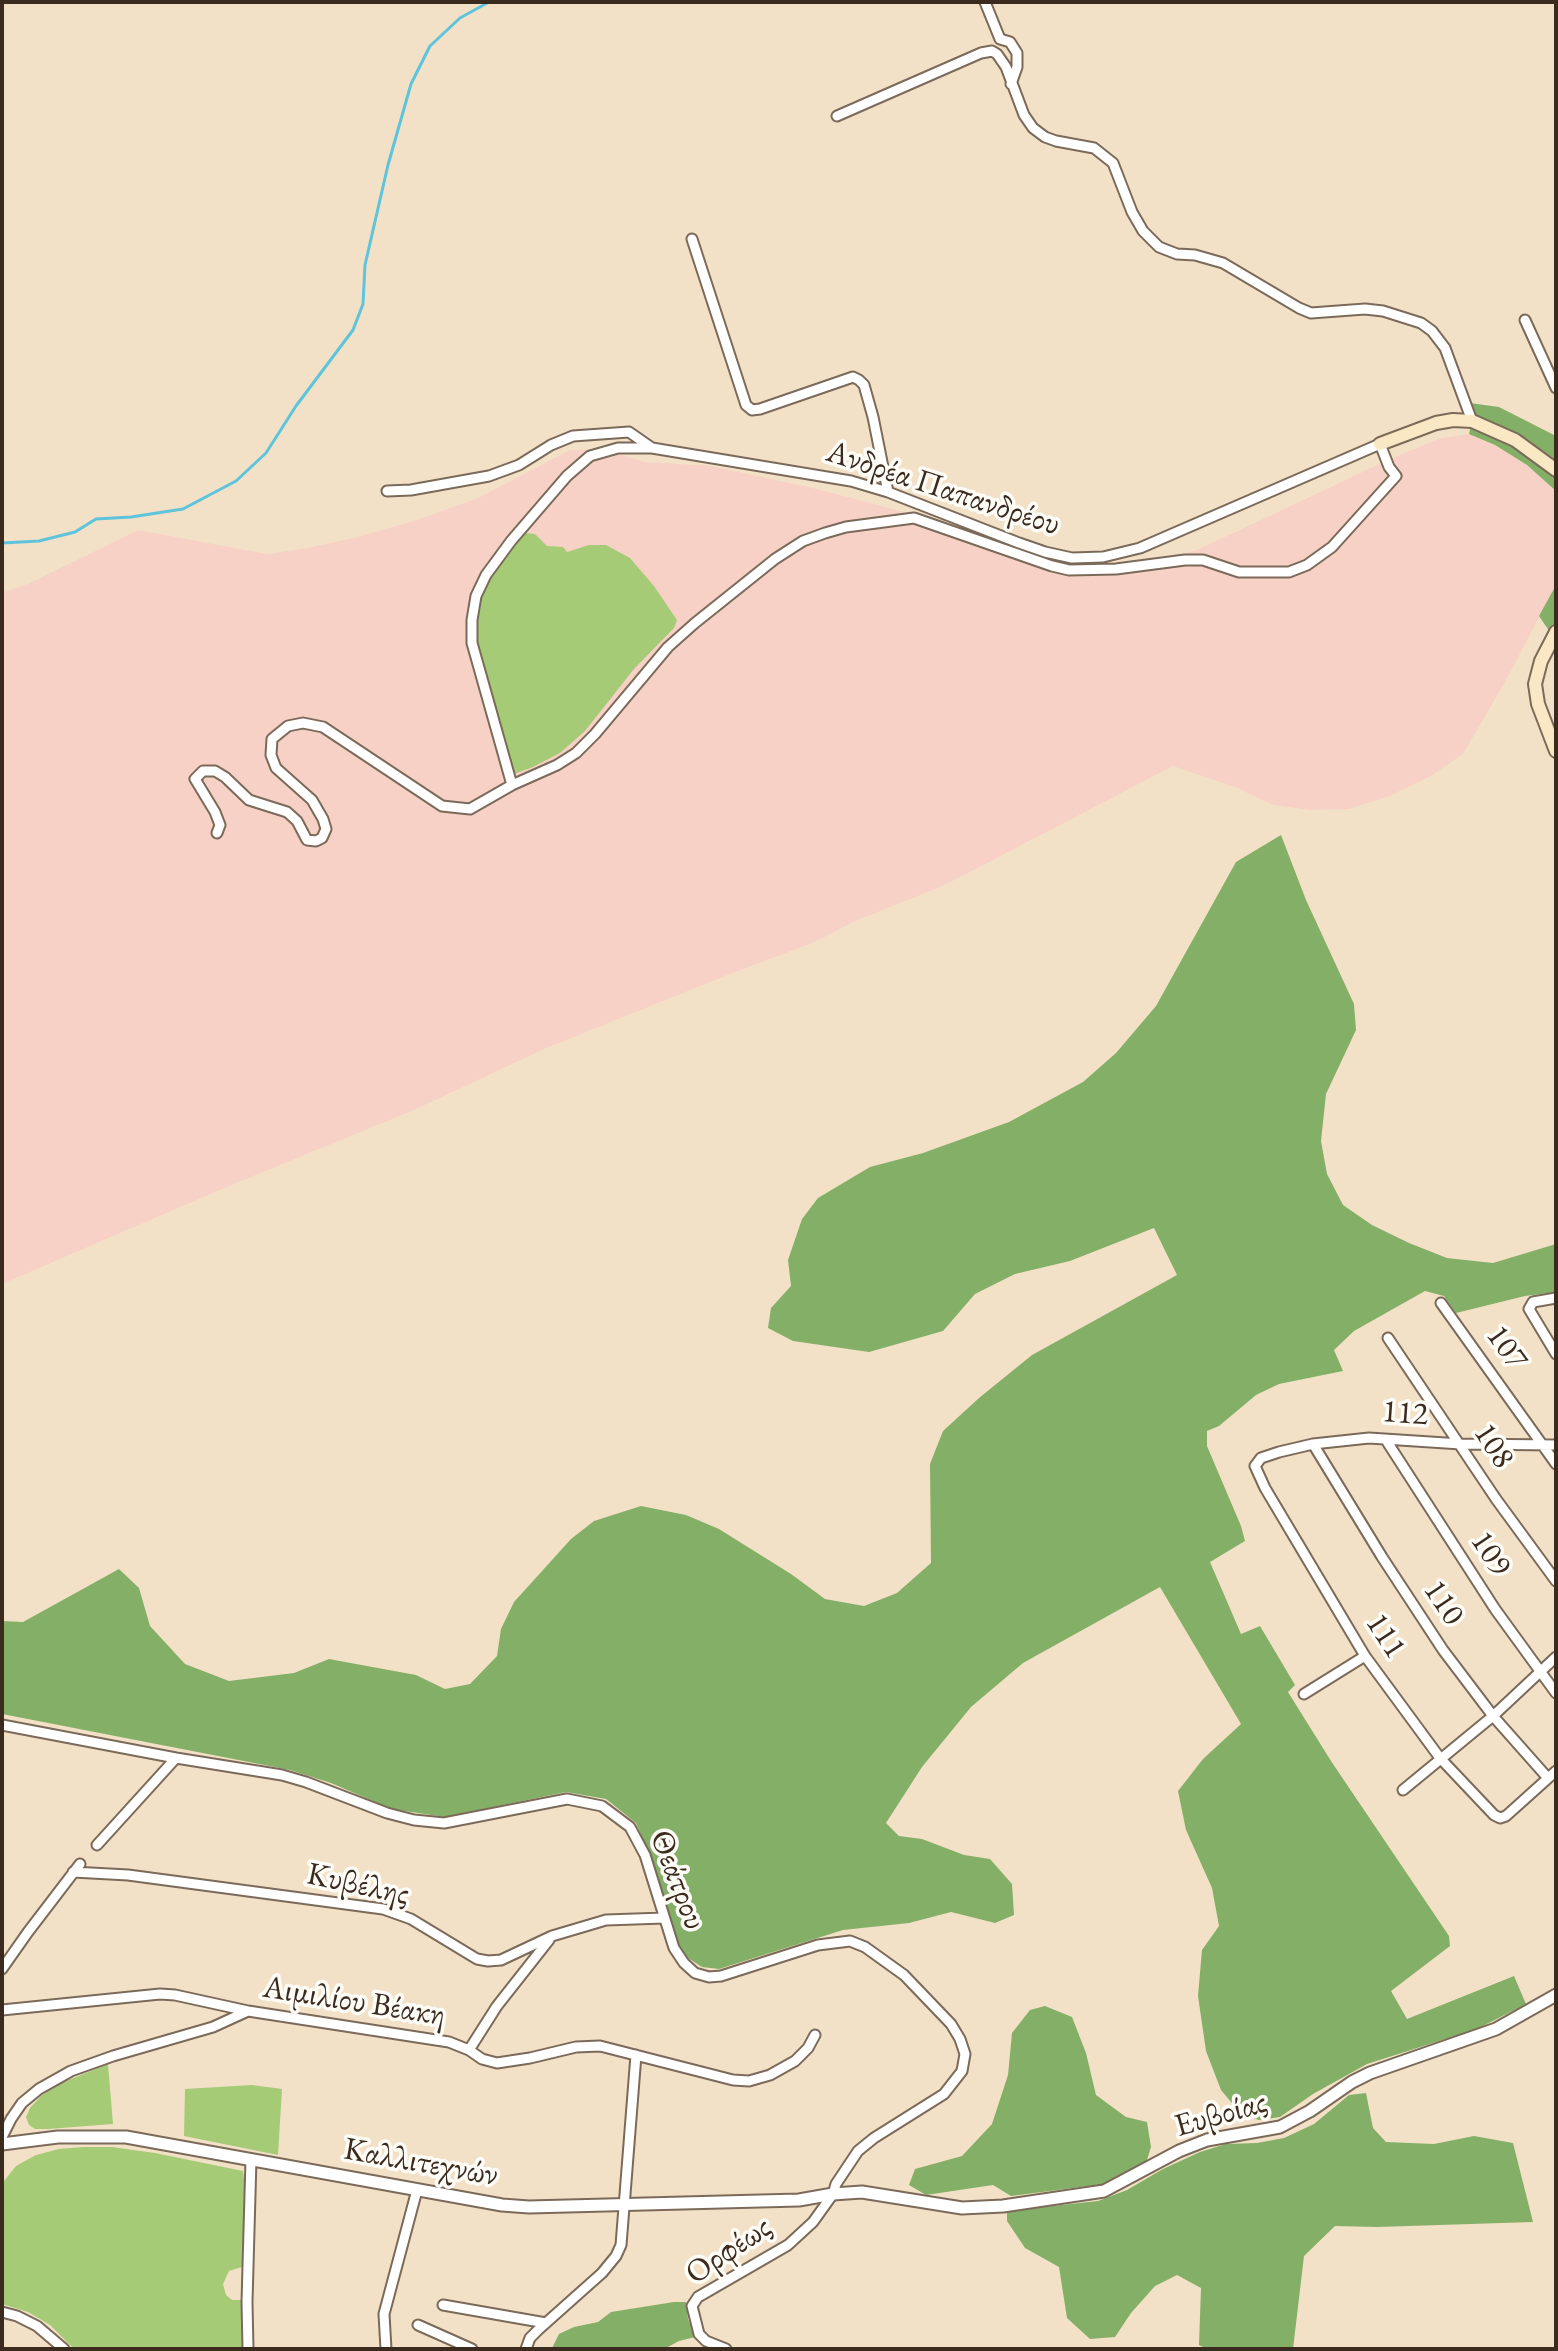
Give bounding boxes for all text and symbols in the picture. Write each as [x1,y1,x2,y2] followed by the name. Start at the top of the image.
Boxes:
[821,433,1065,545] street label: Ανδρέα Παπανδρέου
[1477,1318,1535,1378] street label: 107
[1381,1393,1429,1435] street label: 112
[1464,1416,1522,1476] street label: 108
[1461,1524,1519,1584] street label: 109
[1414,1573,1472,1633] street label: 110
[1356,1606,1414,1666] street label: 111
[641,1825,713,1935] street label: Θεάτρου
[303,1855,413,1915] street label: Κυβέλης
[260,1969,448,2035] street label: Αιμιλίου Βέακη
[1170,2084,1272,2146] street label: Ευβοίας
[341,2131,501,2195] street label: Καλλιτεχνών
[679,2209,779,2293] street label: Ορφέως

